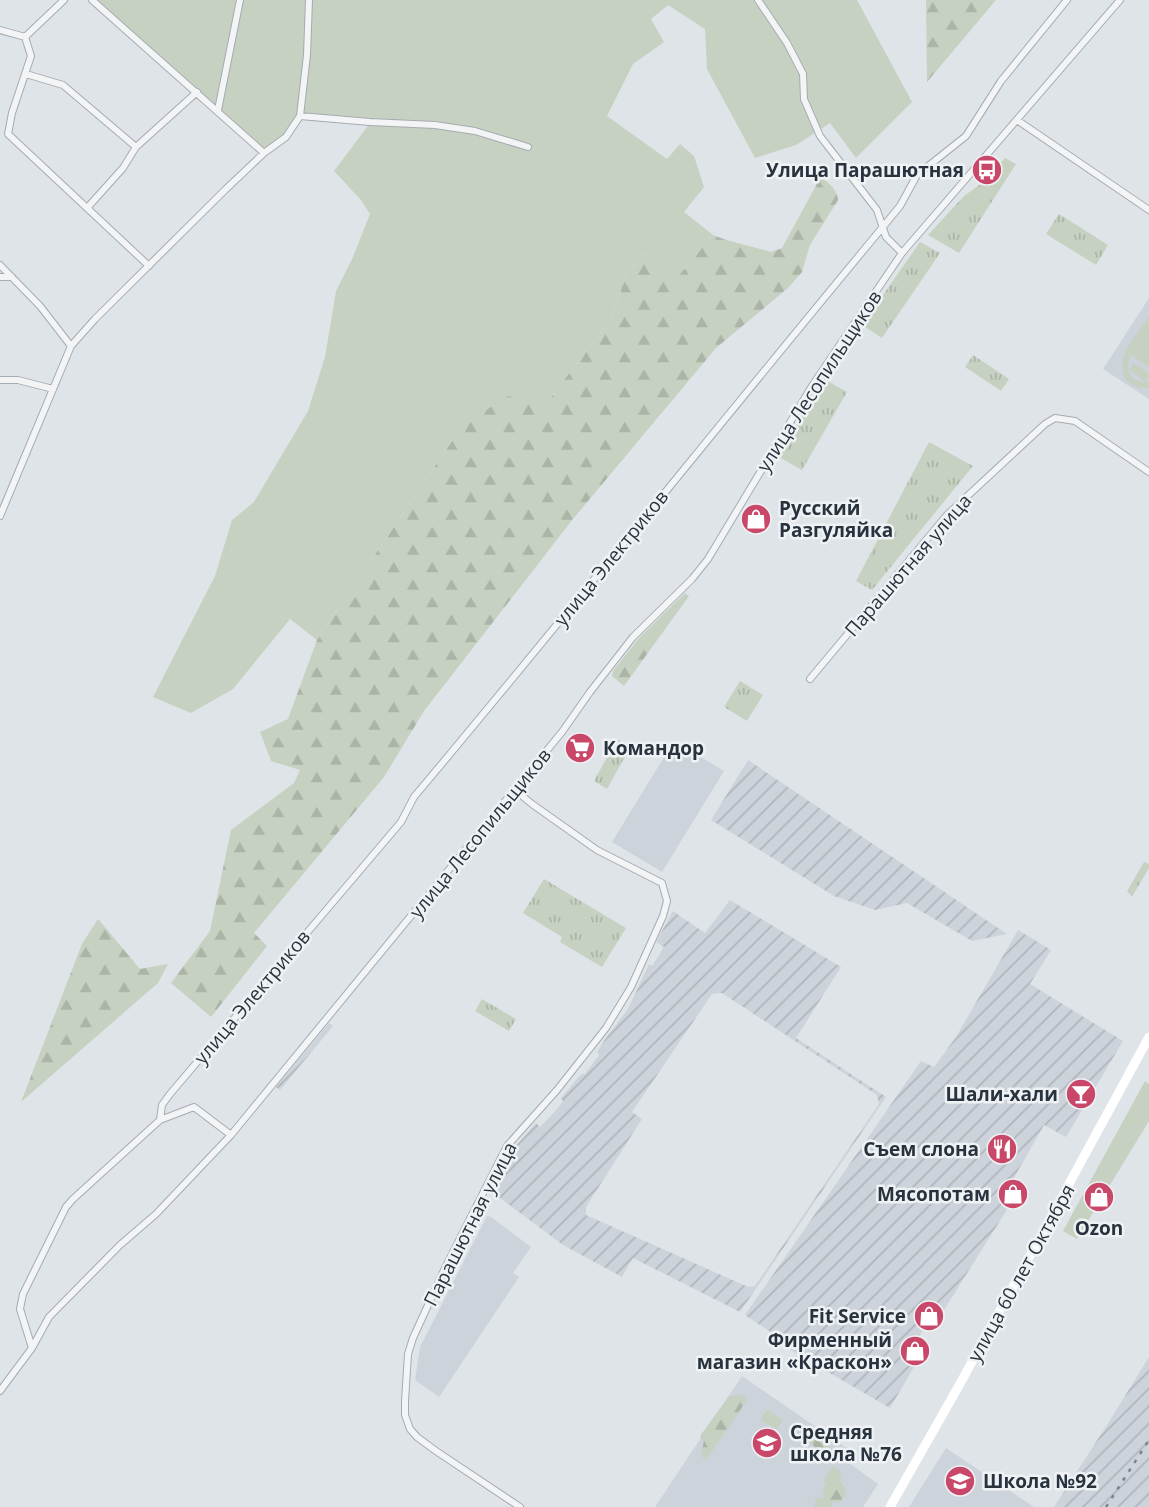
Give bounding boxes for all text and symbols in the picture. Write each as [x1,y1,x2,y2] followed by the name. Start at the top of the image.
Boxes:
[970,153,1004,187] bus stop icon: Улица Парашютная
[766,157,964,183] place label: Улица Парашютная
[750,285,888,477] street label: улица Лесопильщиков
[548,484,674,631] street label: улица Электриков
[839,488,977,642] street label: Парашютная улица
[779,495,893,543] place label: Русский Разгуляйка
[739,502,773,536] shop icon: Русский Разгуляйка
[563,731,597,765] supermarket icon: Командор
[603,735,704,761] place label: Командор
[403,743,557,923] street label: улица Лесопильщиков
[188,924,316,1070] street label: улица Электриков
[1064,1077,1098,1111] bar icon: Шали-хали
[946,1081,1058,1107] place label: Шали-хали
[985,1132,1019,1166] restaurant icon: Съем слона
[863,1136,979,1162] place label: Съем слона
[417,1137,523,1311] street label: Парашютная улица
[996,1177,1030,1211] shop icon: Мясопотам
[961,1179,1081,1367] street label: улица 60 лет Октября
[1082,1180,1116,1214] shop icon: Ozon
[877,1181,990,1207] place label: Мясопотам
[1075,1215,1123,1241] place label: Ozon
[912,1299,946,1333] shop icon: Fit Service
[809,1303,906,1329] place label: Fit Service
[697,1327,892,1375] place label: Фирменный магазин «Краскон»
[898,1334,932,1368] shop icon: Фирменный магазин «Краскон»
[790,1419,902,1467] place label: Средняя школа №76
[750,1426,784,1460] school or university icon: Средняя школа №76
[943,1464,977,1498] school or university icon: Школа №92
[983,1468,1097,1494] place label: Школа №92

